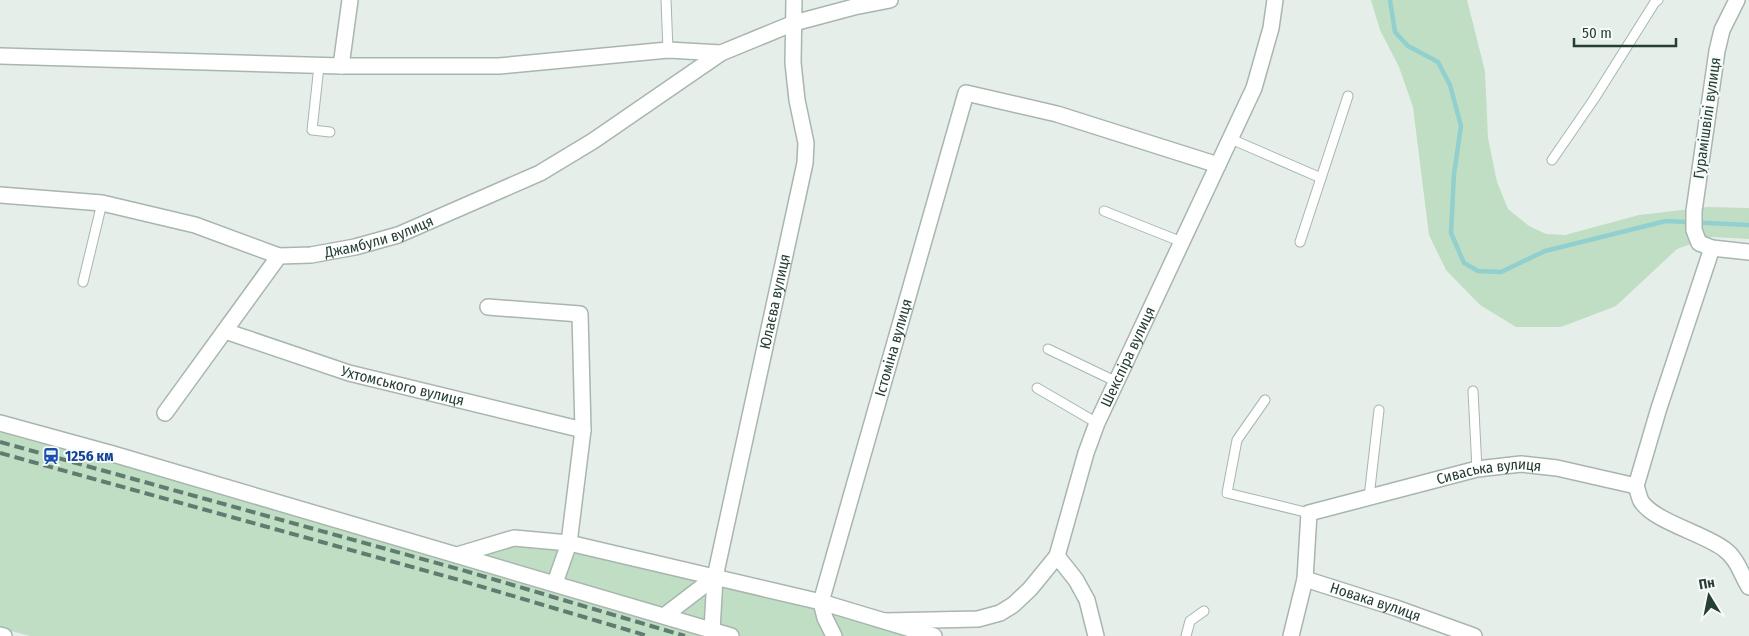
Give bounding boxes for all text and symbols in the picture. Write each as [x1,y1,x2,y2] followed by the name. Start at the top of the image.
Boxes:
[1574,15,1676,47] scale bar
[1582,24,1612,42] text: 50 m
[1690,56,1724,180] street label: Гурамішвілі вулиця
[322,212,436,262] street label: Джамбули вулиця
[756,252,794,351] street label: Юлаєва вулиця
[871,297,916,399] street label: Істоміна вулиця
[1097,304,1159,410] street label: Шекспіра вулиця
[338,362,466,410] street label: Ухтомського вулиця
[41,446,61,466] station icon: 1256 км
[65,447,113,465] place label: 1256 км
[1434,455,1542,488] street label: Сиваська вулиця
[1684,571,1734,621] north arrow
[1698,574,1716,593] text: Пн
[1328,579,1423,625] street label: Новака вулиця

